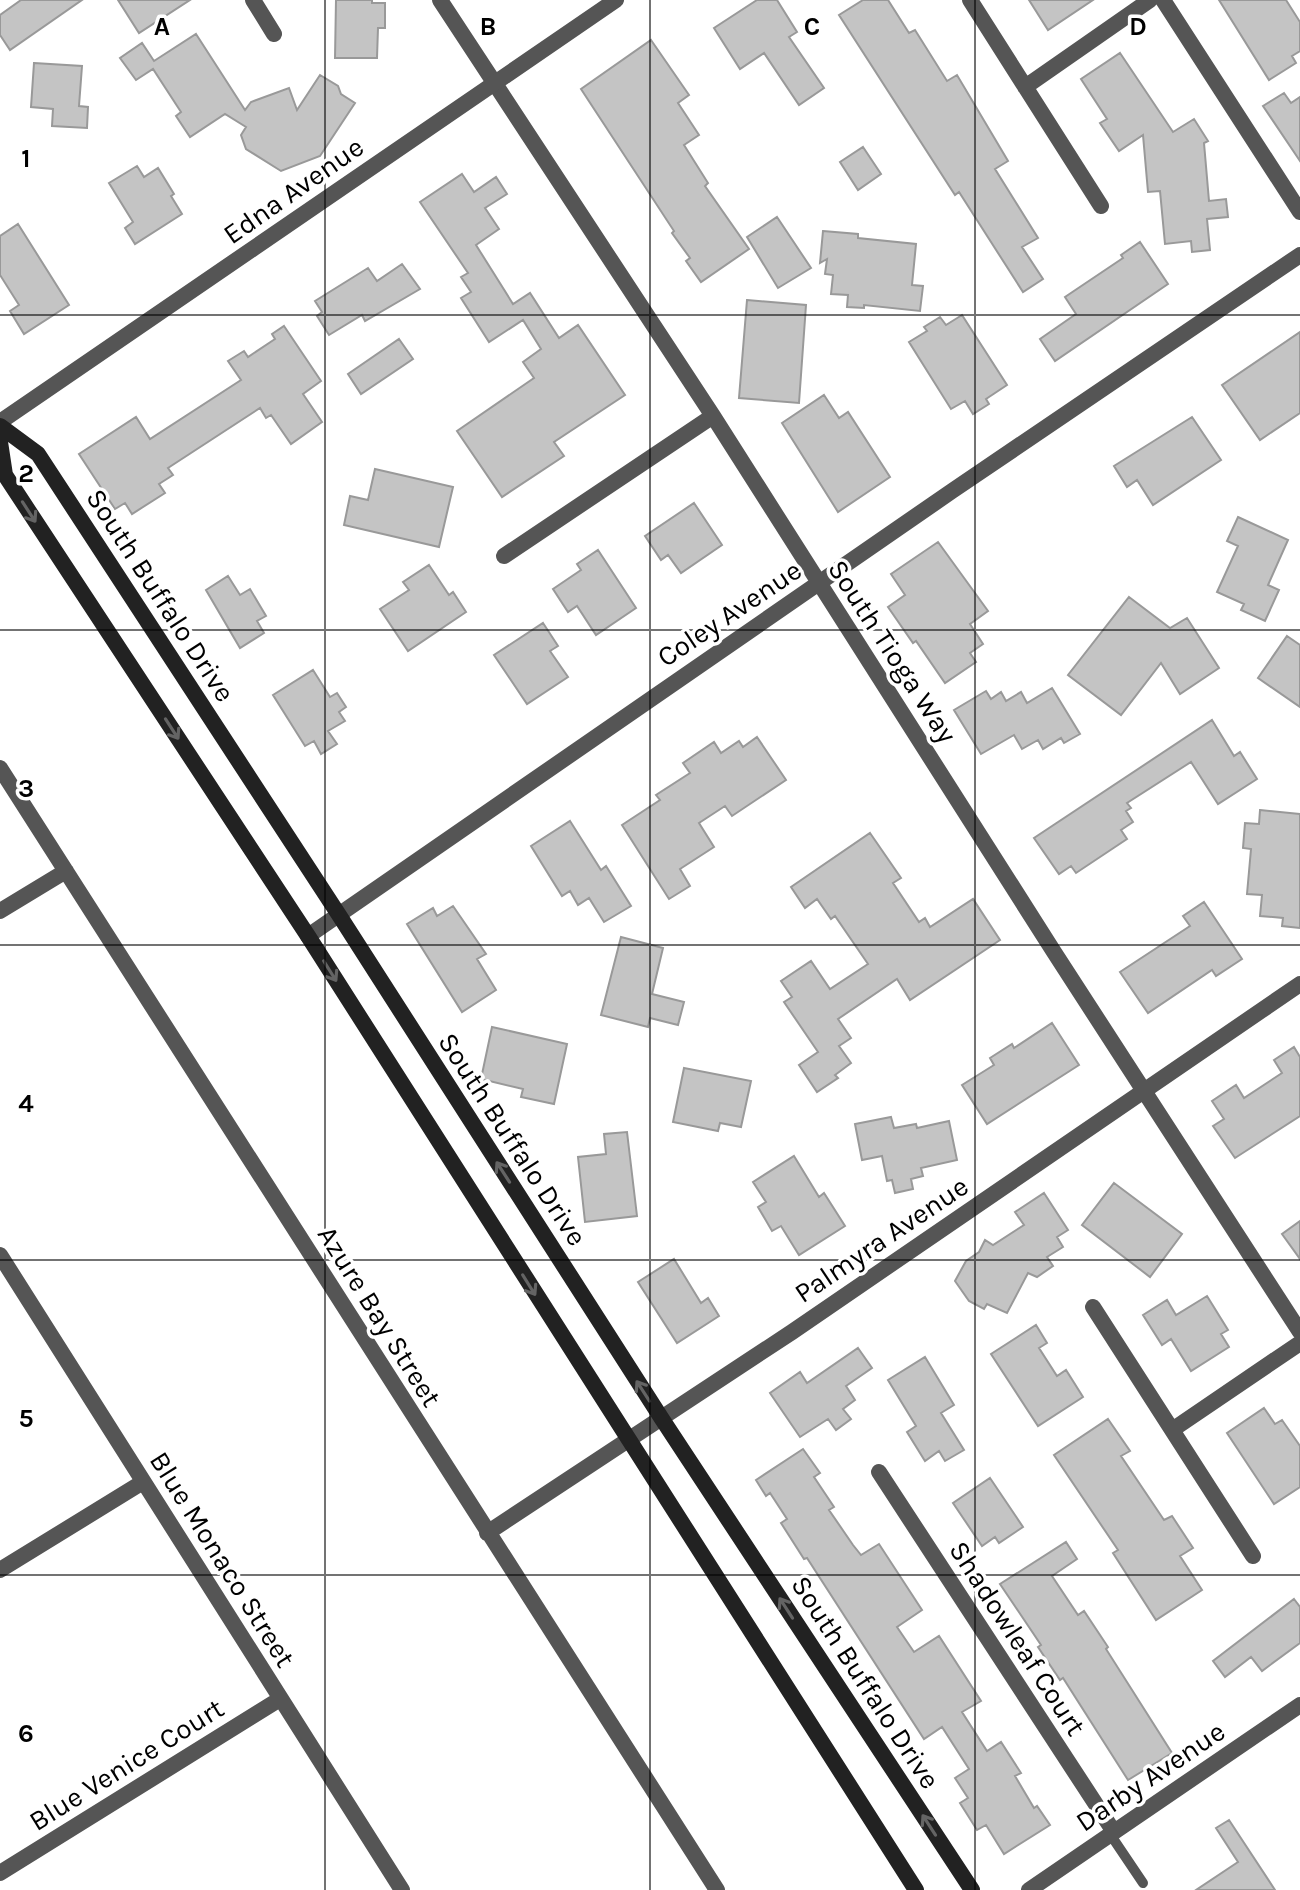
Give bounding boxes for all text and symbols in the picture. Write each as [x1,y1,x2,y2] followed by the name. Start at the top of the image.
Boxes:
[154,11,170,42] text: A
[480,11,496,42] text: B
[804,11,820,42] text: C
[1129,11,1147,42] text: D
[217,130,370,251] street label: Edna Avenue
[21,143,31,174] text: 1
[18,458,34,489] text: 2
[79,483,242,708] street label: South Buffalo Drive
[22,500,38,523] one-way arrow
[651,553,808,674] street label: Coley Avenue
[821,554,964,749] street label: South Tioga Way
[164,718,181,740] one-way arrow
[18,773,34,804] text: 3
[321,959,338,981] one-way arrow
[431,1027,594,1252] street label: South Buffalo Drive
[18,1088,34,1119] text: 4
[495,1161,511,1183] one-way arrow
[788,1169,974,1310] street label: Palmyra Avenue
[311,1220,448,1413] street label: Azure Bay Street
[521,1273,538,1295] one-way arrow
[635,1380,652,1402] one-way arrow
[18,1403,34,1434] text: 5
[143,1445,302,1673] street label: Blue Monaco Street
[942,1535,1093,1742] street label: Shadowleaf Court
[784,1570,947,1795] street label: South Buffalo Drive
[778,1597,794,1620] one-way arrow
[23,1691,230,1838] street label: Blue Venice Court
[1070,1715,1231,1838] street label: Darby Avenue
[18,1718,34,1749] text: 6
[921,1814,937,1837] one-way arrow

